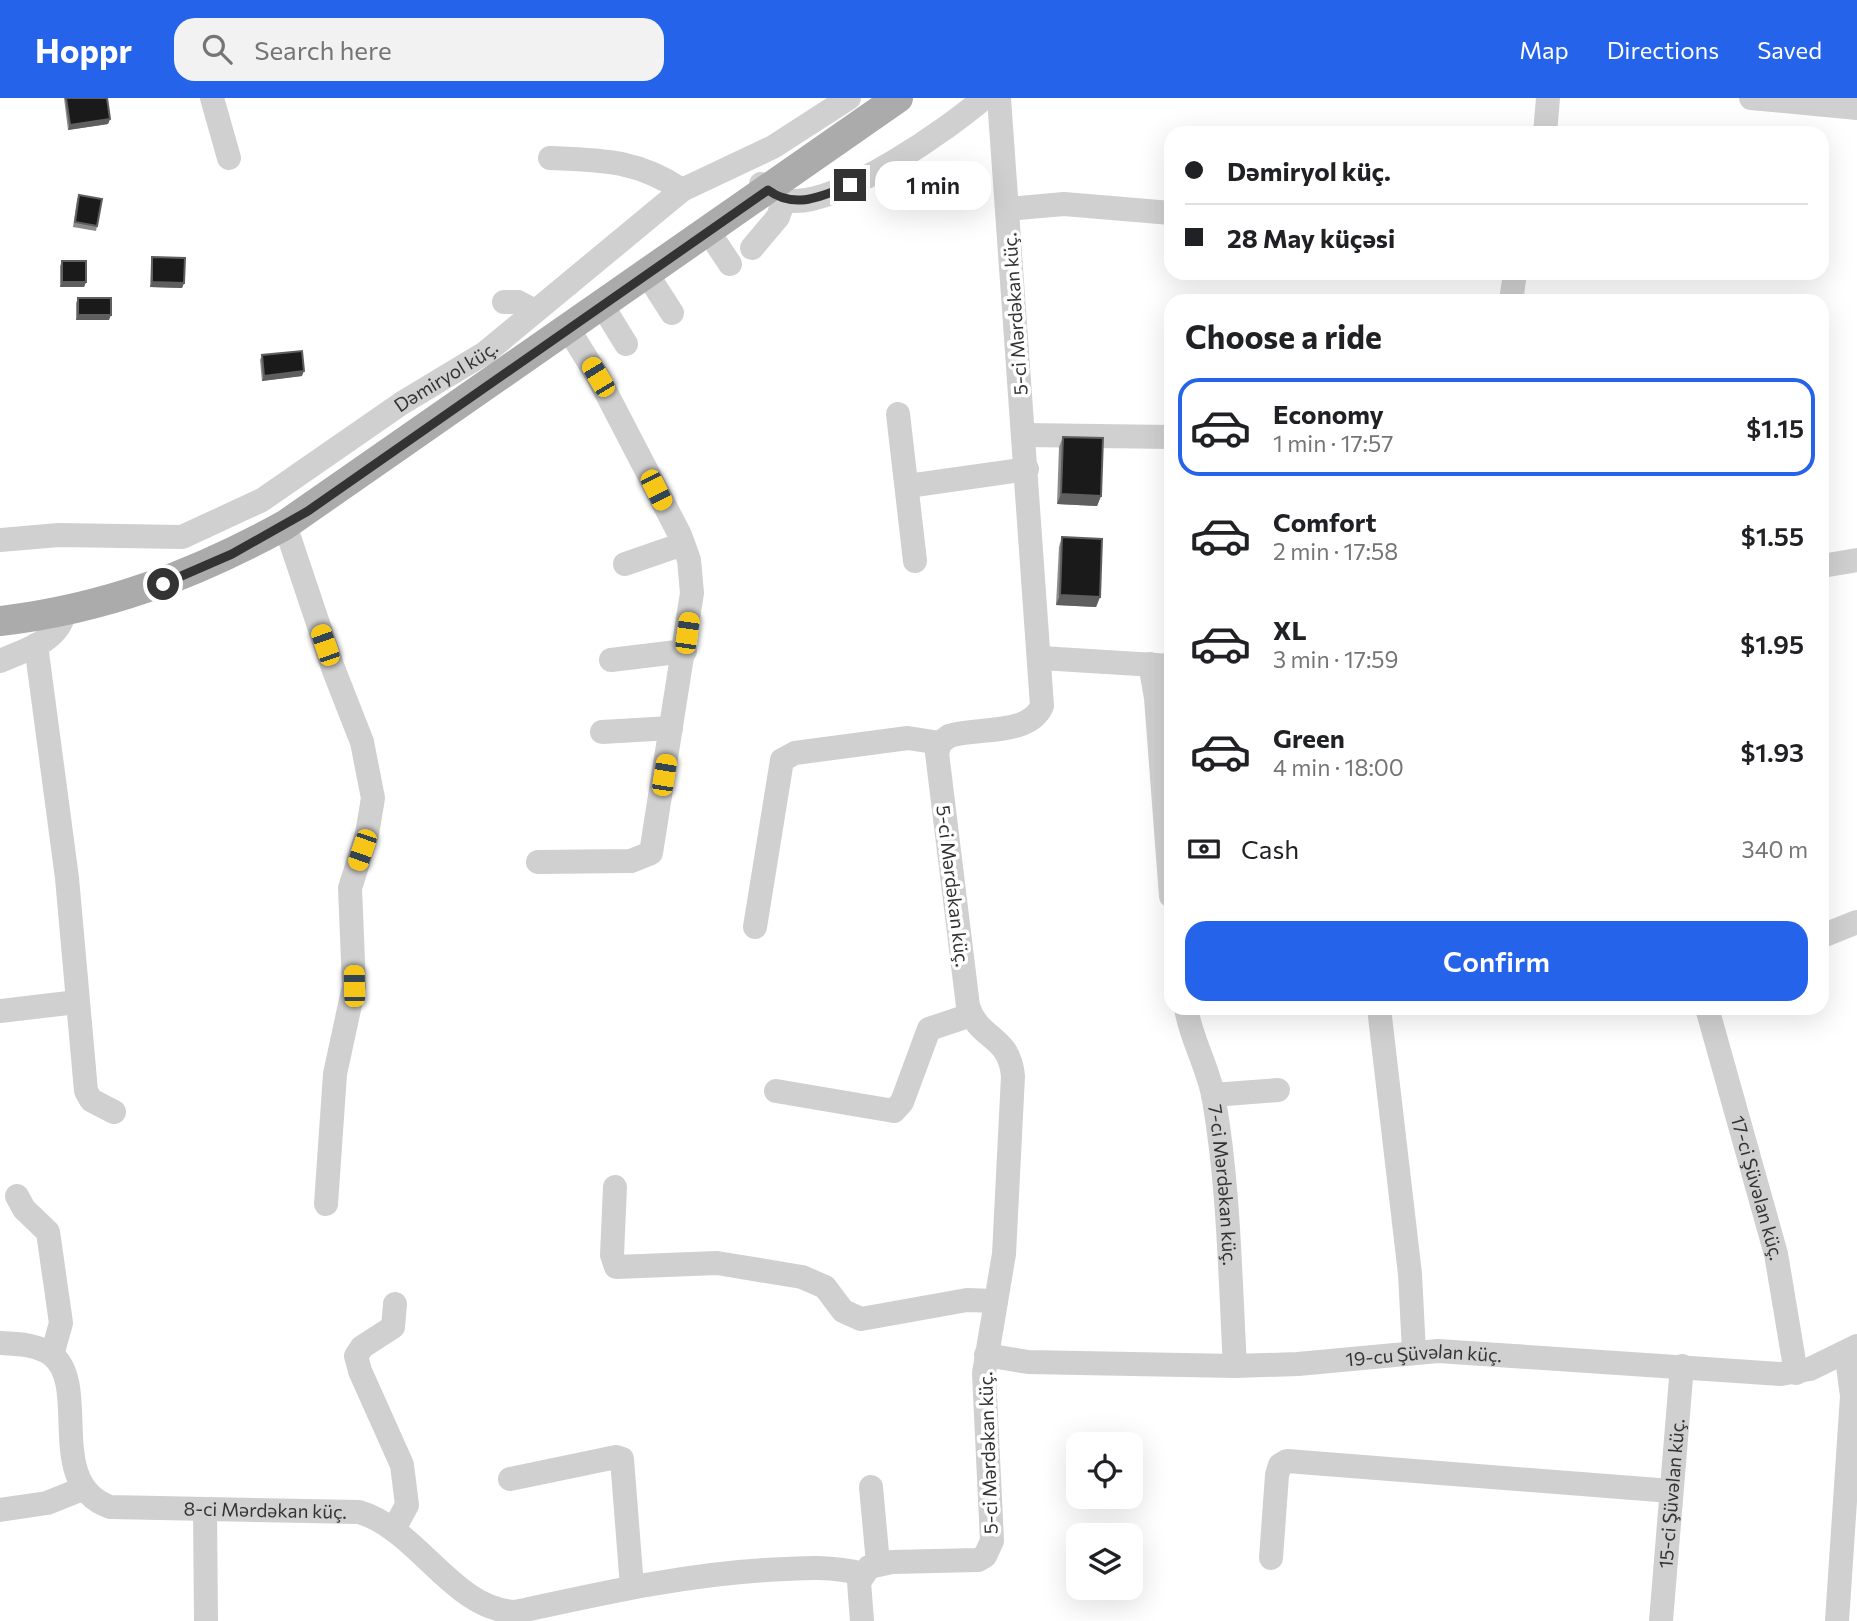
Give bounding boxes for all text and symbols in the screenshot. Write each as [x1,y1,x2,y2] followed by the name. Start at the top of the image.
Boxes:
[174,18,664,81] search box
[35,29,132,70] text: Hoppr
[198,30,236,68] icon: search
[254,34,392,65] text: Search here
[1519,35,1569,64] text: Map
[1607,35,1719,64] text: Directions
[1757,35,1822,64] text: Saved
[1227,155,1391,186] text: Dəmiryol küç.
[874,160,990,210] callout: 1 min
[834,169,866,201] route end
[906,171,960,199] text: 1 min
[1227,222,1395,253] text: 28 May küçəsi
[997,232,1032,396] street label: 5-ci Mərdəkan küç.
[1185,316,1382,356] text: Choose a ride
[389,335,502,416] street label: Dəmiryol küç.
[579,354,618,400] car
[1189,396,1252,459] icon: car
[1273,398,1384,429] text: Economy
[1746,412,1804,443] text: $1.15
[1273,429,1393,457] text: 1 min · 17:57
[638,467,675,513] car
[1189,504,1252,567] icon: car
[1273,506,1376,537] text: Comfort
[1741,520,1804,551] text: $1.55
[1273,537,1398,565] text: 2 min · 17:58
[147,568,179,600] route start
[674,611,701,655] car
[1189,612,1252,675] icon: car
[1273,614,1307,645] text: XL
[309,622,342,668] car
[1740,628,1804,659] text: $1.95
[1273,645,1399,673] text: 3 min · 17:59
[1189,720,1252,783] icon: car
[1273,722,1345,753] text: Green
[1741,736,1804,767] text: $1.93
[651,753,678,797] car
[1273,753,1404,781] text: 4 min · 18:00
[932,804,975,968] street label: 5-ci Mərdəkan küç.
[346,827,379,873] car
[1185,830,1223,868] icon: cash
[1241,833,1299,864] text: Cash
[1742,835,1808,863] text: 340 m
[1185,921,1808,1001] button: Confirm
[344,965,365,1007] car
[1204,1103,1242,1266] street label: 7-ci Mərdəkan küç.
[1727,1113,1789,1262] street label: 17-ci Şüvəlan küç.
[1345,1339,1503,1371] street label: 19-cu Şüvəlan küç.
[973,1371,1002,1535] street label: 5-ci Mərdəkan küç.
[1653,1417,1689,1569] street label: 15-ci Şüvəlan küç.
[1066,1432,1143,1600] map controls
[1066,1432,1143,1509] button: locate
[183,1496,347,1523] street label: 8-ci Mərdəkan küç.
[1066,1523,1143,1600] button: layers

